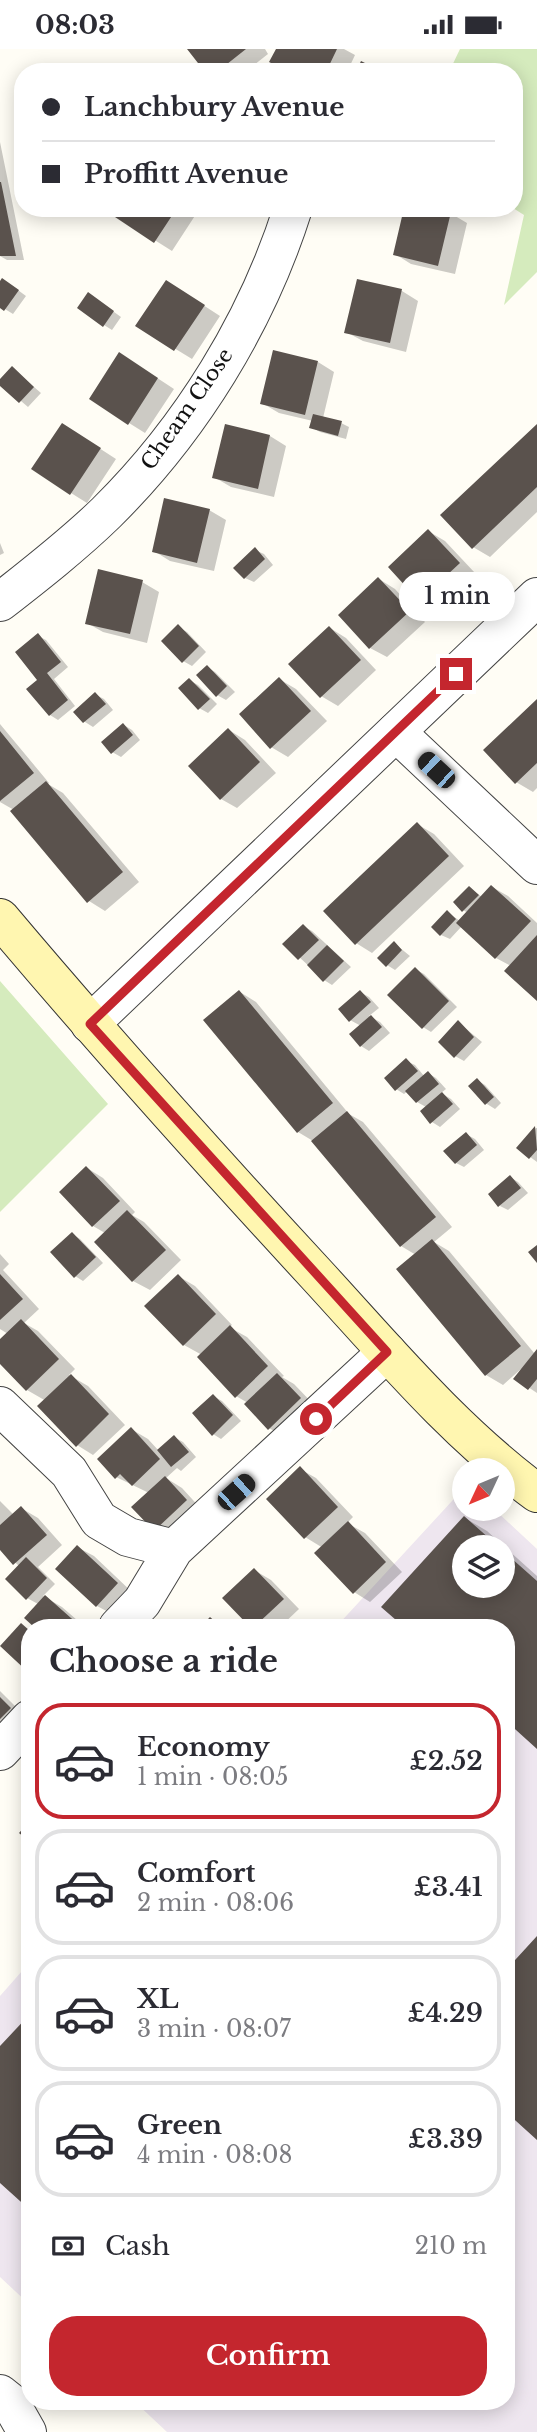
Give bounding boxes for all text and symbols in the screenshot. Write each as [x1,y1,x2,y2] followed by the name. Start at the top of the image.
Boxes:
[35,9,115,41] text: 08:03
[84,91,345,123] text: Lanchbury Avenue
[84,158,289,190] text: Proffitt Avenue
[135,343,239,475] street label: Cheam Close
[398,573,514,621] callout: 1 min
[424,582,490,610] text: 1 min
[440,658,472,690] route end
[414,748,459,792] car
[300,1403,332,1435] route start
[452,1458,514,1521] north arrow
[452,1458,515,1598] map controls
[214,1470,259,1514] car
[452,1535,515,1598] button: layers
[49,1641,278,1681] text: Choose a ride
[53,1730,116,1793] icon: car
[137,1731,270,1763] text: Economy
[409,1745,483,1777] text: £2.52
[137,1763,288,1791] text: 1 min · 08:05
[53,1856,116,1919] icon: car
[137,1857,255,1889] text: Comfort
[414,1871,483,1903] text: £3.41
[137,1889,294,1917] text: 2 min · 08:06
[53,1982,116,2045] icon: car
[137,1983,179,2015] text: XL
[407,1997,483,2029] text: £4.29
[137,2015,291,2043] text: 3 min · 08:07
[53,2108,116,2171] icon: car
[137,2109,222,2141] text: Green
[408,2123,483,2155] text: £3.39
[137,2141,292,2169] text: 4 min · 08:08
[49,2227,87,2265] icon: cash
[105,2230,170,2262] text: Cash
[415,2232,487,2260] text: 210 m
[49,2316,487,2396] button: Confirm

